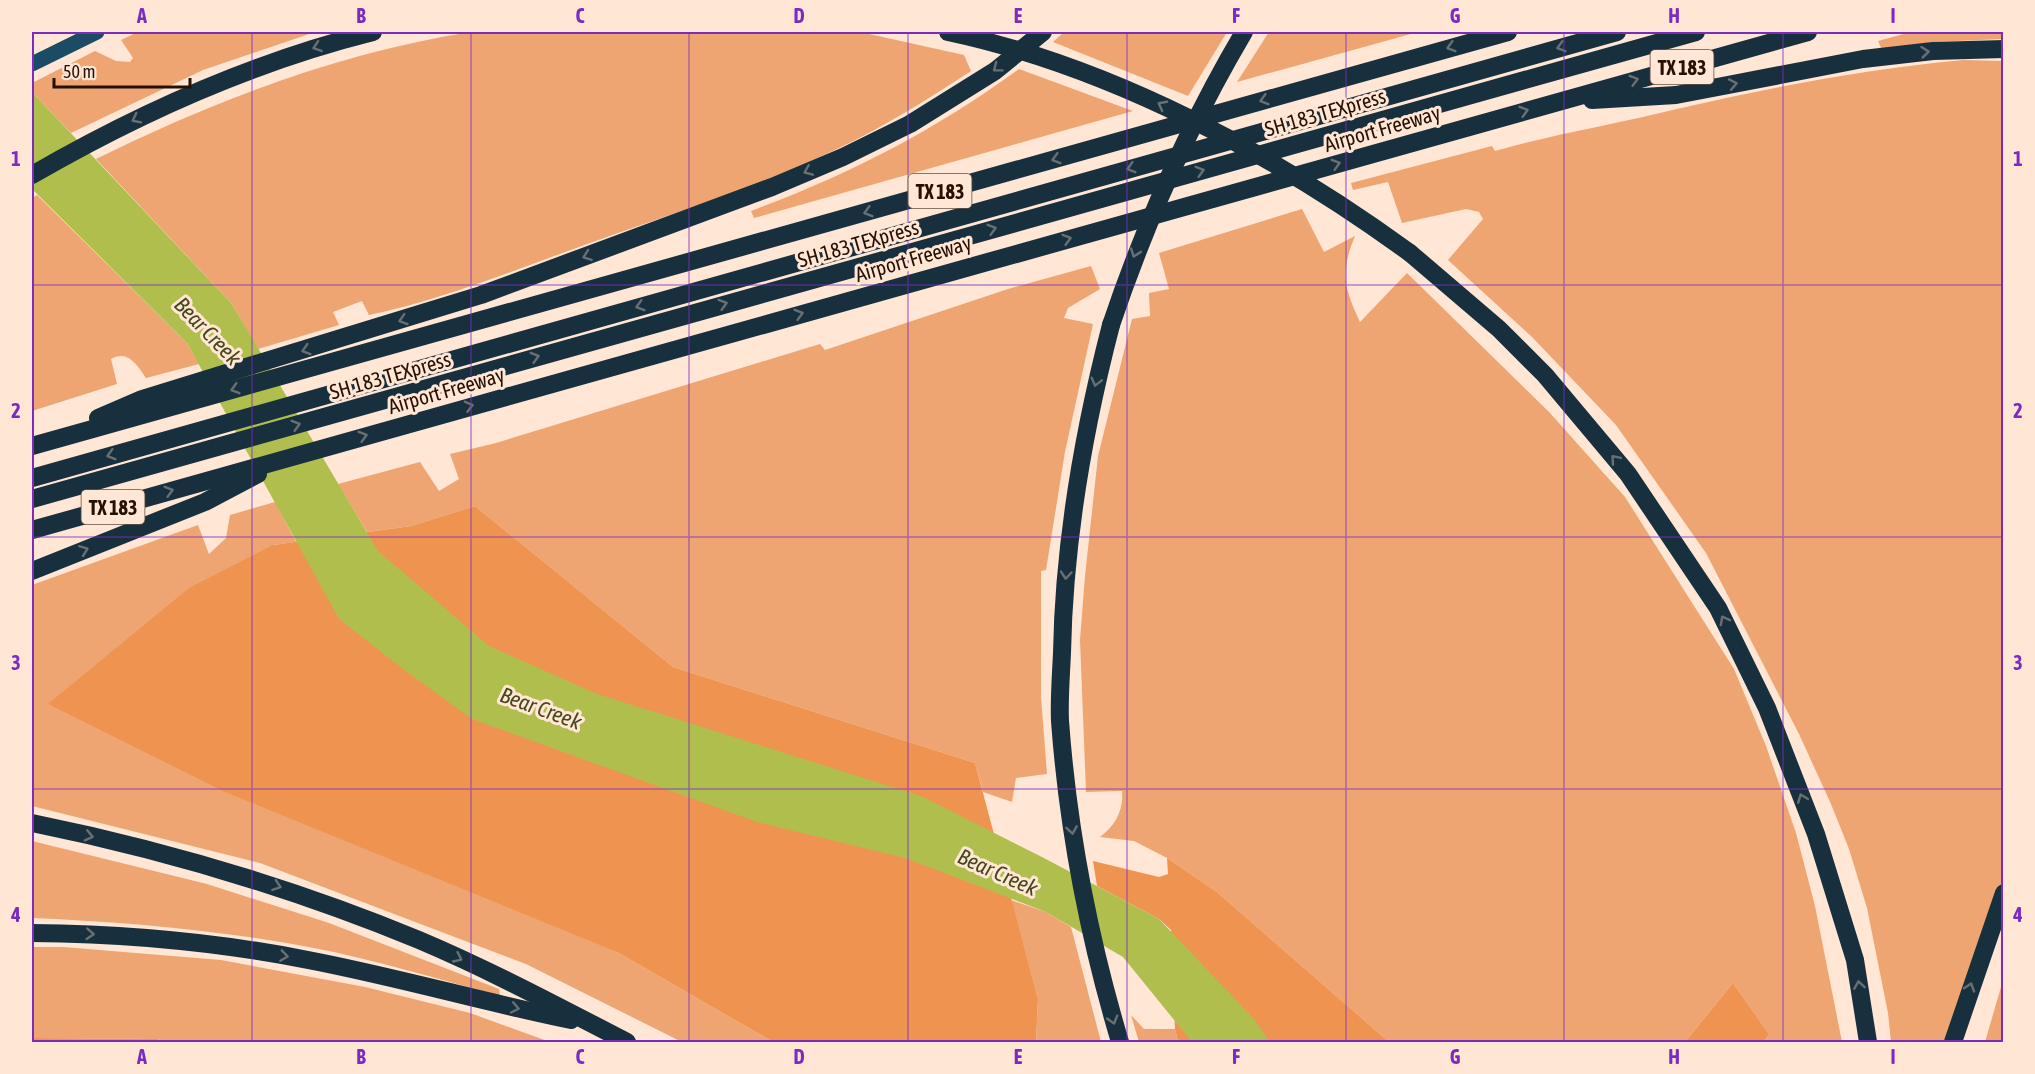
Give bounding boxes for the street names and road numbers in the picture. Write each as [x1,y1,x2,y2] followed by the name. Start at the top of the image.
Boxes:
[1650,50,1714,84] road number: TX 183
[1262,83,1388,141] street label: SH 183 TEXpress
[1321,100,1443,156] street label: Airport Freeway
[908,174,972,208] road number: TX 183
[795,214,921,272] street label: SH 183 TEXpress
[852,230,974,286] street label: Airport Freeway
[327,346,453,404] street label: SH 183 TEXpress
[385,362,507,418] street label: Airport Freeway
[82,490,144,524] road number: TX 183

